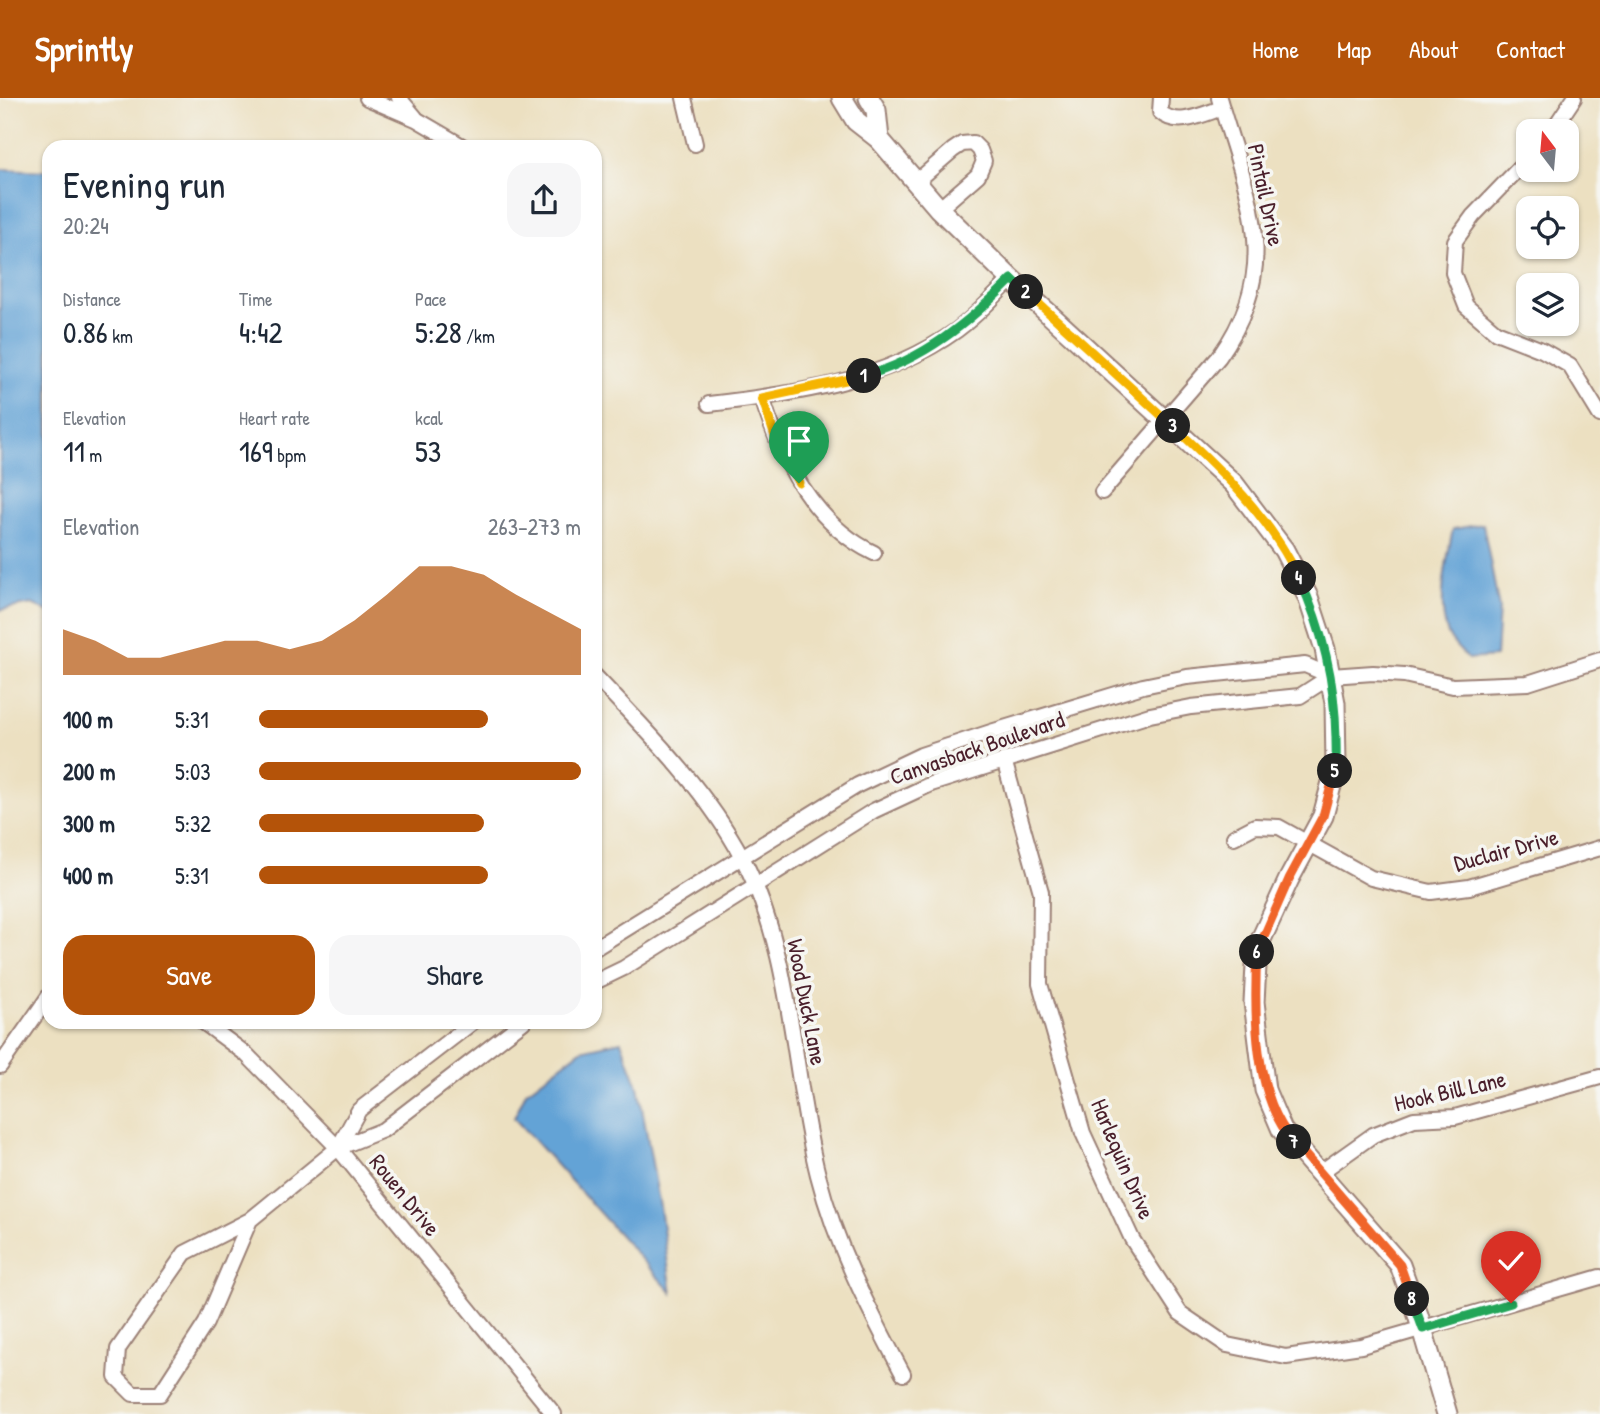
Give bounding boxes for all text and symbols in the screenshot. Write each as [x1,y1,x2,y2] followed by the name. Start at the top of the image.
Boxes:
[35,27,133,71] text: Sprintly
[1252,33,1299,65] text: Home
[1337,33,1371,65] text: Map
[1409,33,1458,65] text: About
[1496,33,1565,65] text: Contact
[1516,119,1578,182] north arrow
[1516,119,1579,336] map controls
[1241,141,1292,249] street label: Pintail Drive
[63,158,226,210] text: Evening run
[507,163,581,237] button: share
[1516,196,1579,259] button: locate
[63,210,109,241] text: 20:24
[1516,273,1579,336] button: layers
[1009,274,1044,310] pin: 2
[1021,278,1030,304] text: 2
[63,286,121,312] text: Distance
[239,286,273,312] text: Time
[415,286,447,312] text: Pace
[63,312,108,352] text: 0.86
[239,312,283,352] text: 4:42
[415,312,462,352] text: 5:28
[108,323,133,349] text: km
[462,323,495,349] text: /km
[846,358,882,394] pin: 1
[860,362,867,388] text: 1
[63,405,126,431] text: Elevation
[239,405,310,431] text: Heart rate
[415,405,443,431] text: kcal
[1156,408,1190,444] pin: 3
[769,411,829,483] pin
[1168,412,1177,438] text: 3
[780,422,818,460] icon: arrive
[63,431,85,471] text: 11
[239,431,273,471] text: 169
[415,431,441,471] text: 53
[85,442,102,468] text: m
[273,442,306,468] text: bpm
[63,511,139,542] text: Elevation
[488,511,581,542] text: 263–273 m
[1282,560,1316,596] pin: 4
[1295,564,1302,590] text: 4
[885,703,1068,792] street label: Canvasback Boulevard
[63,704,113,735] text: 100 m
[175,704,209,735] text: 5:31
[1318,754,1352,788] pin: 5
[63,756,115,787] text: 200 m
[175,756,211,787] text: 5:03
[1330,757,1339,783] text: 5
[63,808,115,839] text: 300 m
[175,808,211,839] text: 5:32
[1450,821,1561,878] street label: Duclair Drive
[63,860,113,891] text: 400 m
[175,860,209,891] text: 5:31
[1240,934,1274,970] pin: 6
[63,935,315,1015] button: Save
[329,935,581,1015] button: Share
[780,936,835,1068] street label: Wood Duck Lane
[1253,938,1260,964] text: 6
[1391,1063,1509,1118] street label: Hook Bill Lane
[1084,1094,1163,1224] street label: Harlequin Drive
[1276,1124,1312,1160] pin: 7
[1289,1128,1298,1154] text: 7
[363,1147,448,1242] street label: Rouen Drive
[1481,1231,1541,1303] pin
[1492,1242,1530,1280] icon: check
[1394,1282,1430,1316] pin: 8
[1407,1285,1416,1311] text: 8

